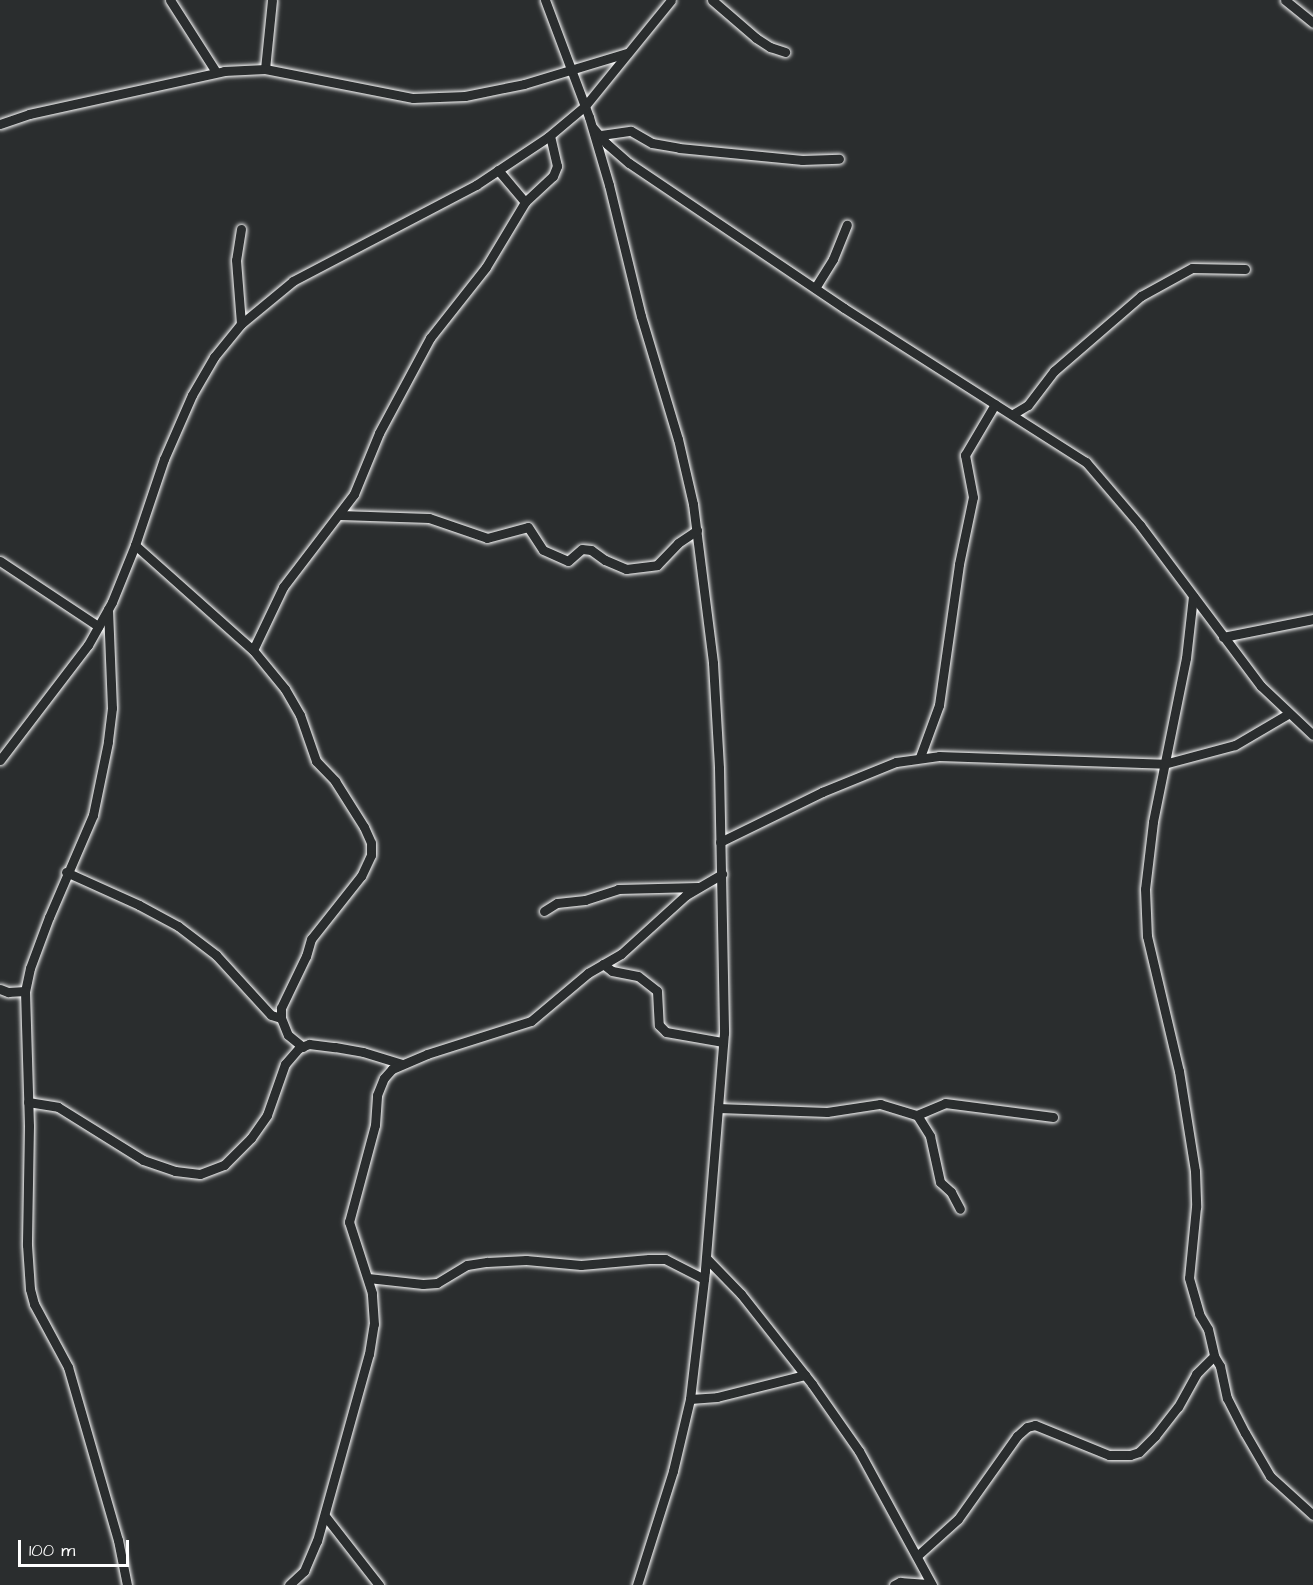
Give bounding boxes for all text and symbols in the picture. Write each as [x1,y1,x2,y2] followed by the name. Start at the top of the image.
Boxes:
[21,1528,132,1566] scale bar
[29,1538,75,1563] text: 100 m

